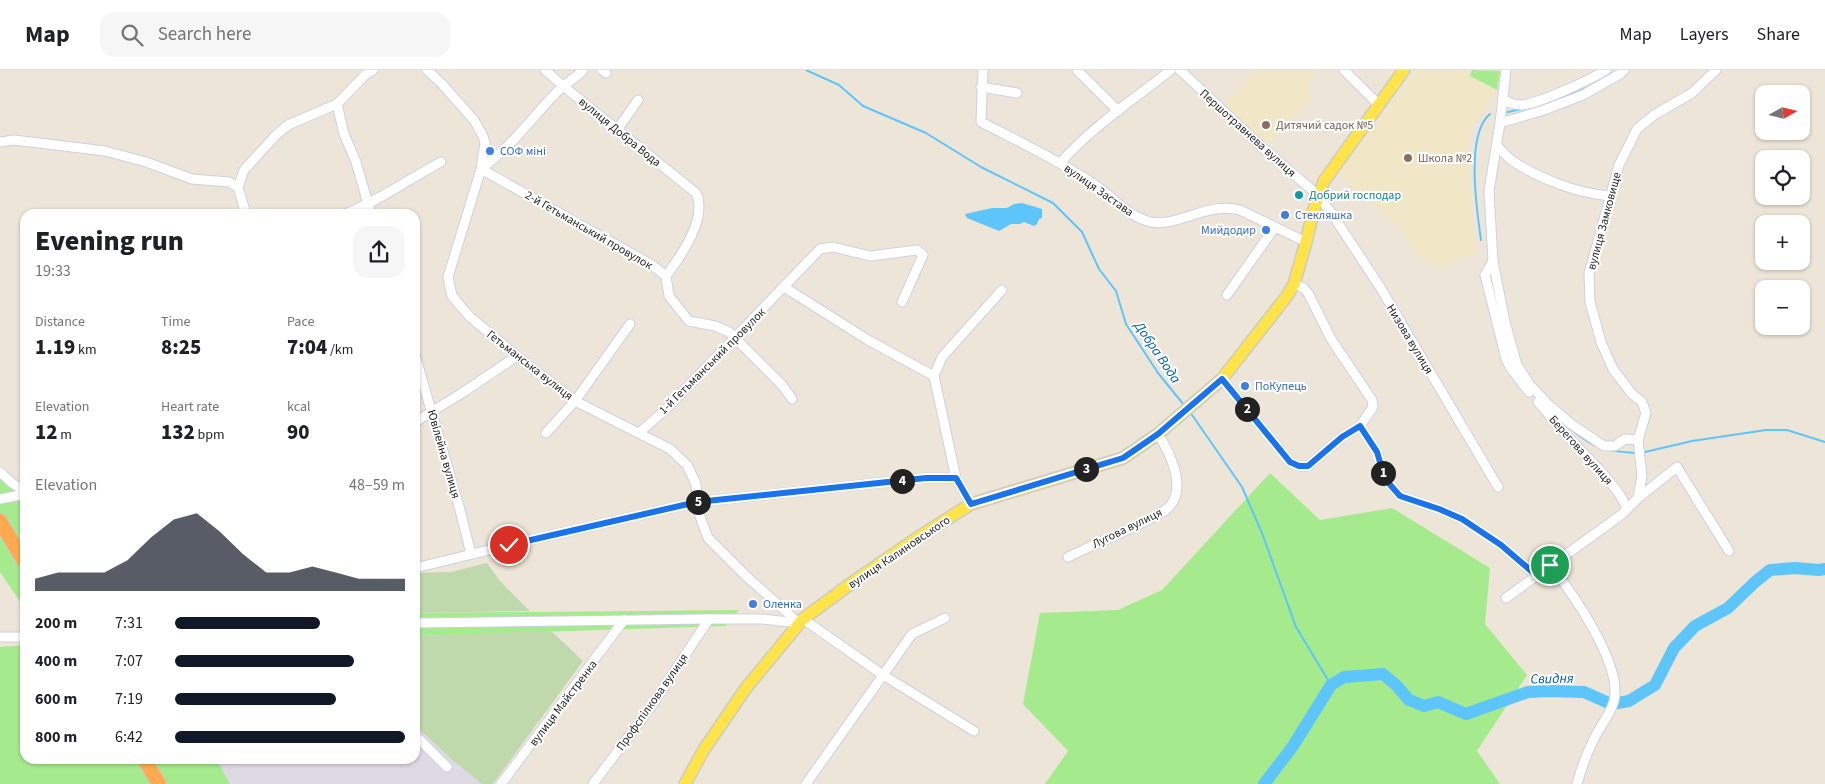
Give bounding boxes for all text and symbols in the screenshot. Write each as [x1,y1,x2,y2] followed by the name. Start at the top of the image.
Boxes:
[100,12,450,57] search box
[25,17,70,52] text: Map
[118,21,146,49] icon: search
[158,21,251,48] text: Search here
[1620,22,1652,47] text: Map
[1680,22,1729,47] text: Layers
[1757,22,1800,47] text: Share
[1196,85,1300,181] street label: Першотравнева вулиця
[1755,85,1810,140] north arrow
[1755,85,1810,335] map controls
[575,94,665,171] street label: вулиця Добра Вода
[1276,117,1373,134] place label: Дитячий садок №5
[1260,119,1272,131] marker: Дитячий садок №5
[500,143,546,160] place label: СОФ міні
[484,145,496,157] marker: СОФ міні
[1418,150,1472,167] place label: Школа №2
[1755,150,1810,205] button: locate
[1402,152,1414,164] marker: Школа №2
[1060,160,1137,221] street label: вулиця Застава
[1583,170,1626,272] street label: вулиця Замковище
[522,187,656,274] street label: 2-й Гетьманський провулок
[1309,187,1401,204] place label: Добрий господар
[1293,189,1305,201] marker: Добрий господар
[1295,207,1352,224] place label: Стекляшка
[1279,209,1291,221] marker: Стекляшка
[1755,215,1810,270] button: +
[35,221,184,261] text: Evening run
[1201,222,1256,239] place label: Мийдодир
[1260,224,1272,236] marker: Мийдодир
[353,226,405,278] button: share
[35,260,71,282] text: 19:33
[1755,280,1810,335] button: −
[1382,301,1437,377] street label: Низова вулиця
[655,304,770,419] street label: 1-й Гетьманський провулок
[35,312,85,332] text: Distance
[161,312,191,332] text: Time
[287,312,314,332] text: Pace
[1129,317,1186,388] water label: Добра Вода
[483,326,577,405] street label: Гетьманська вулиця
[35,332,75,362] text: 1.19
[161,332,201,362] text: 8:25
[287,332,327,362] text: 7:04
[75,340,97,360] text: km
[327,340,353,360] text: /km
[1255,378,1307,395] place label: ПоКупець
[1239,380,1251,392] marker: ПоКупець
[1234,396,1260,422] pin: 2
[35,397,90,417] text: Elevation
[161,397,219,417] text: Heart rate
[287,397,311,417] text: kcal
[1244,399,1251,419] text: 2
[423,408,464,501] street label: Ювілейна вулиця
[1545,412,1617,489] street label: Берегова вулиця
[35,417,57,447] text: 12
[161,417,195,447] text: 132
[287,417,309,447] text: 90
[57,425,72,445] text: m
[195,425,225,445] text: bpm
[1074,456,1098,482] pin: 3
[1083,459,1090,479] text: 3
[1370,460,1396,486] pin: 1
[1380,463,1387,483] text: 1
[890,468,914,494] pin: 4
[899,471,906,491] text: 4
[35,474,97,496] text: Elevation
[349,474,405,496] text: 48–59 m
[686,490,710,514] pin: 5
[695,492,702,512] text: 5
[1089,504,1165,553] street label: Лугова вулиця
[845,512,954,593] street label: вулиця Калиновського
[488,524,530,566] pin
[495,531,523,559] icon: check
[1529,544,1571,586] pin
[1536,551,1564,579] icon: arrive
[763,596,802,613] place label: Оленка
[747,598,759,610] marker: Оленка
[35,612,77,634] text: 200 m
[115,612,143,634] text: 7:31
[35,650,77,672] text: 400 m
[115,650,143,672] text: 7:07
[612,650,693,754] street label: Профспілкова вулиця
[525,657,601,750] street label: вулиця Майстренка
[1530,669,1574,689] water label: Свидня
[35,688,77,710] text: 600 m
[115,688,143,710] text: 7:19
[35,726,77,748] text: 800 m
[115,726,143,748] text: 6:42

